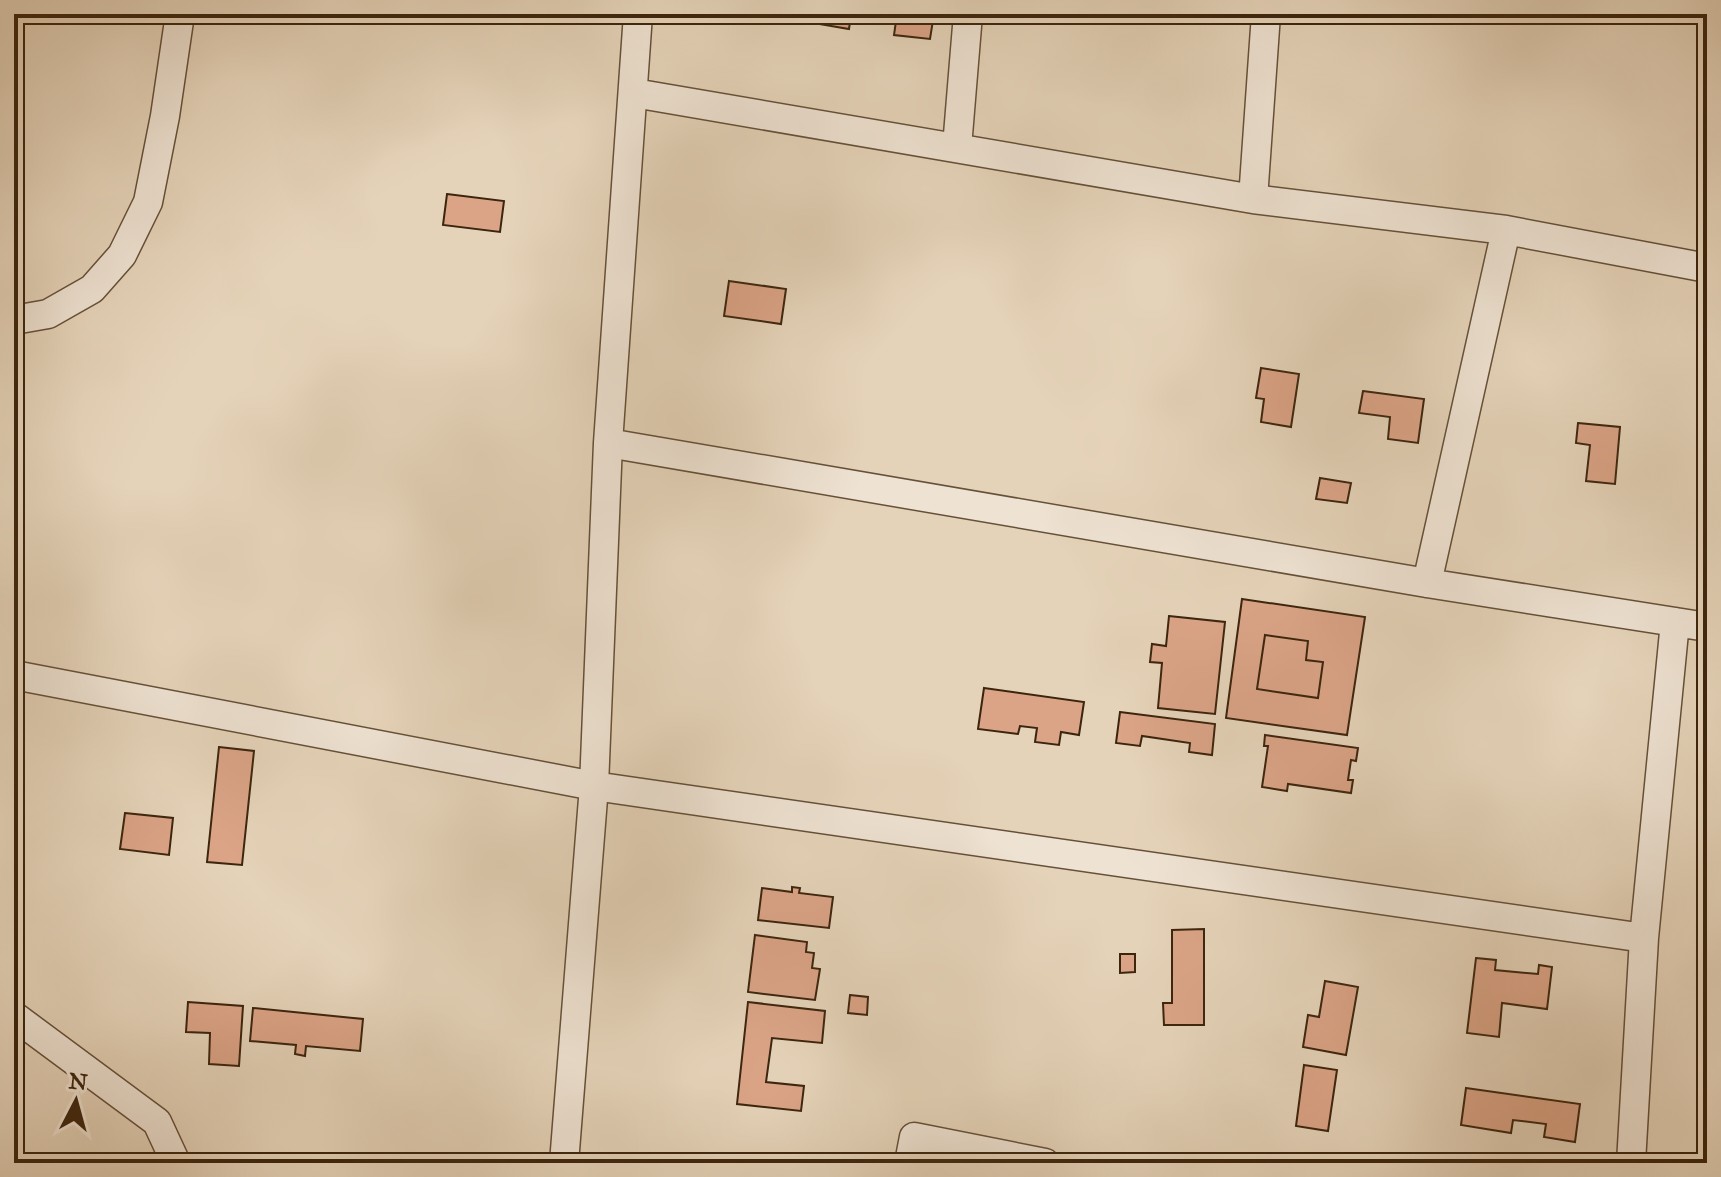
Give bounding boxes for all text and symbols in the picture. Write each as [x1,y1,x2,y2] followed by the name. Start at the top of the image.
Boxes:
[36,1061,116,1141] north arrow
[67,1067,89,1096] text: N

